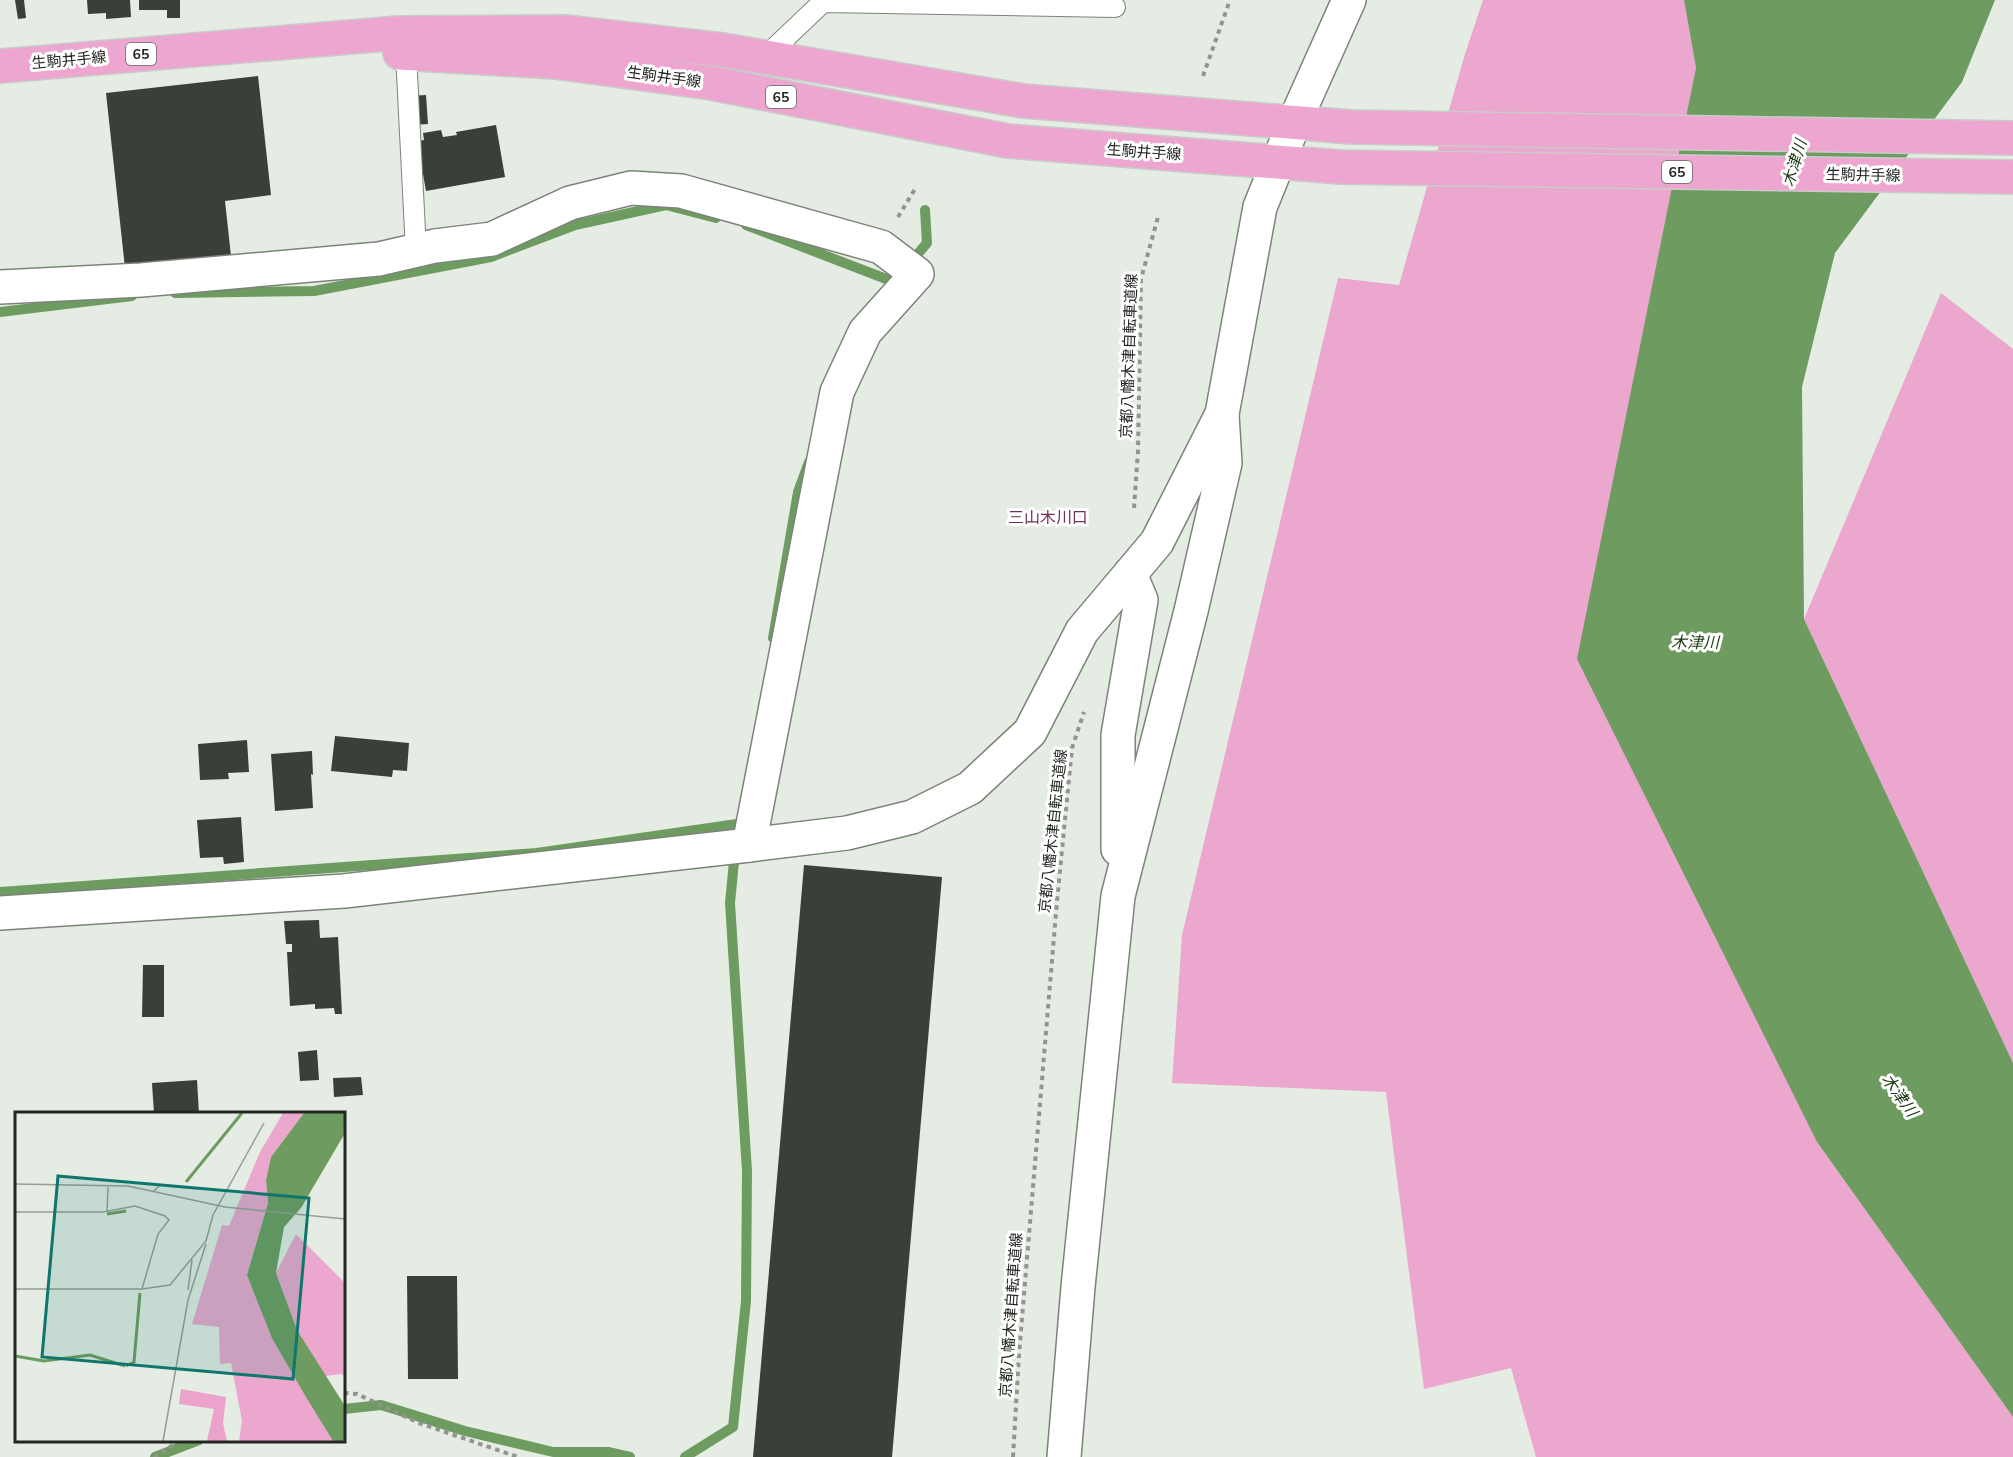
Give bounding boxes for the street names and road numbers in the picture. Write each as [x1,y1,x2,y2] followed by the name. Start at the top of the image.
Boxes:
[126,43,156,65] road number: 65
[31,47,107,73] street label: 生駒井手線
[625,62,703,92] street label: 生駒井手線
[766,86,796,108] road number: 65
[1106,139,1182,165] street label: 生駒井手線
[1662,161,1692,183] road number: 65
[1825,164,1901,186] street label: 生駒井手線
[1116,273,1142,439] street label: 京都八幡木津自転車道線
[1034,748,1072,914] street label: 京都八幡木津自転車道線
[995,1232,1027,1398] street label: 京都八幡木津自転車道線

